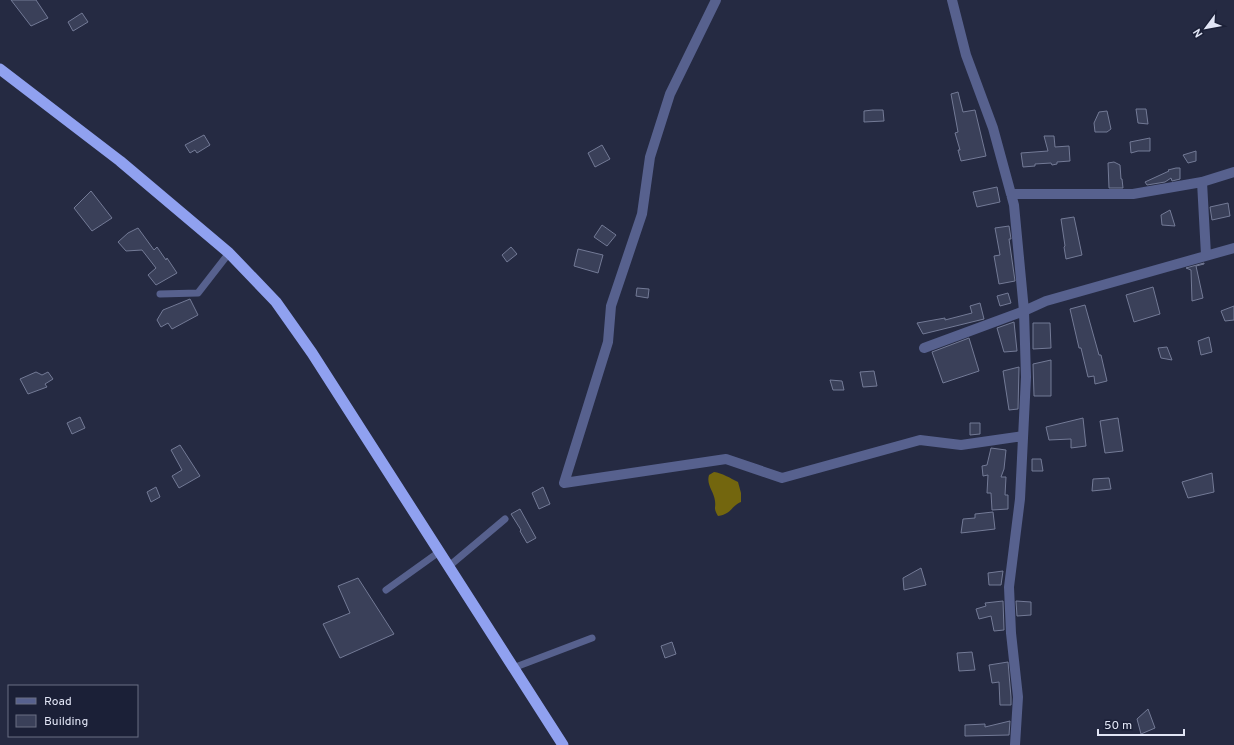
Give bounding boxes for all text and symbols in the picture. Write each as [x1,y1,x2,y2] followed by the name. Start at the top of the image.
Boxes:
[1186,8,1226,48] north arrow
[1190,26,1206,40] text: N
[8,685,138,737] legend
[44,694,72,710] text: Road
[1098,711,1184,737] scale bar
[44,714,88,730] text: Building
[1104,718,1132,734] text: 50 m

